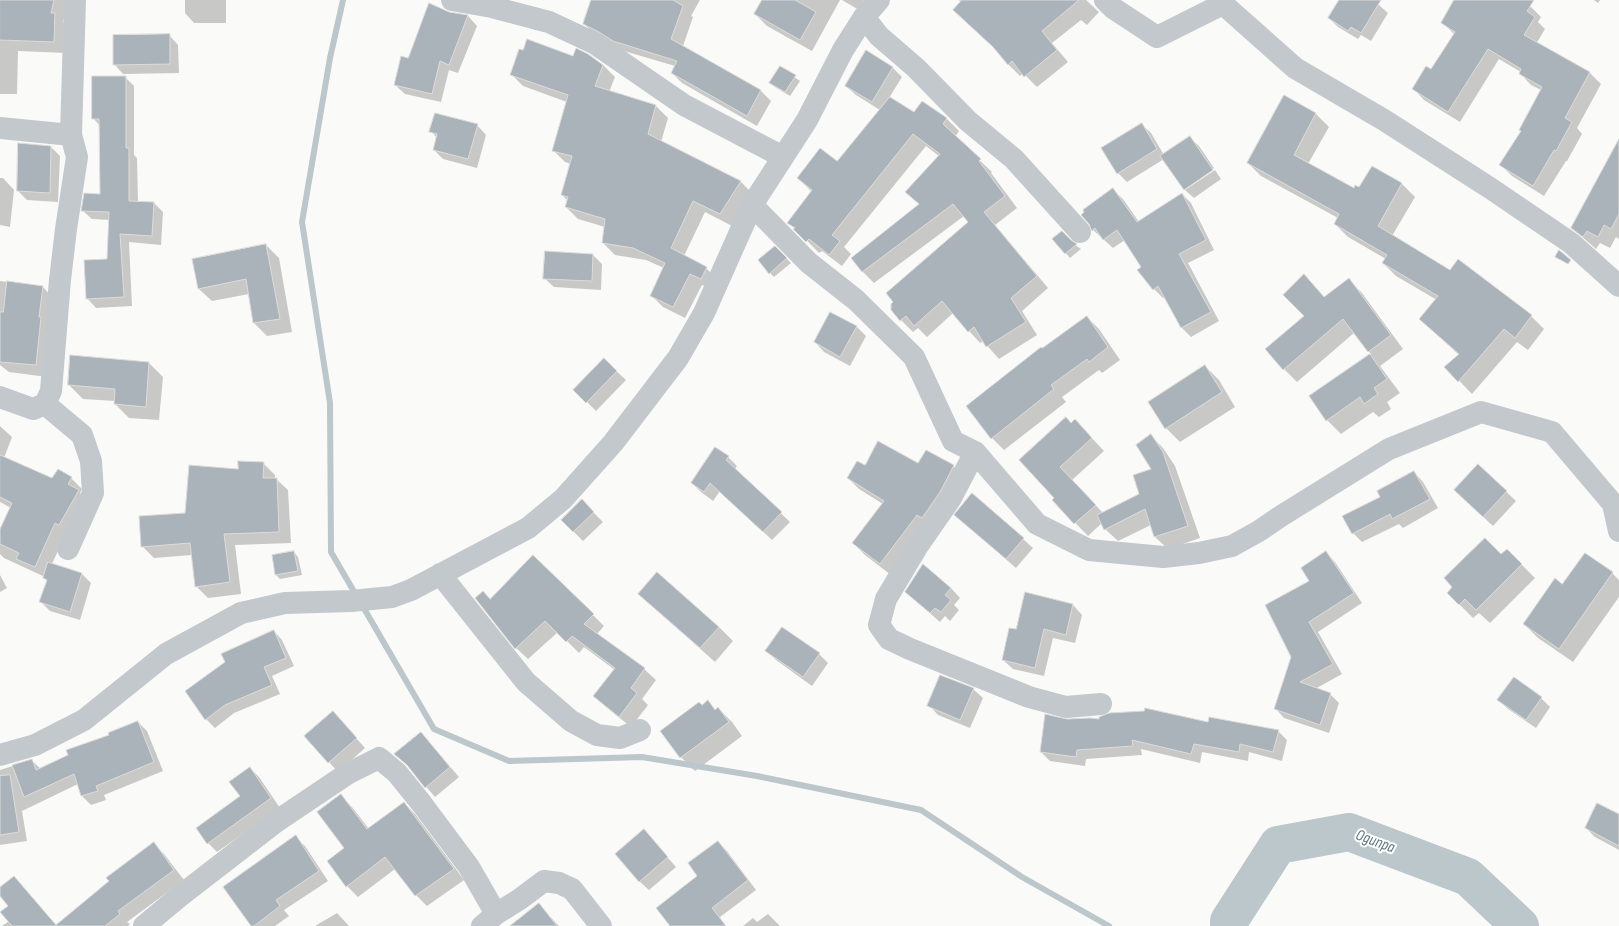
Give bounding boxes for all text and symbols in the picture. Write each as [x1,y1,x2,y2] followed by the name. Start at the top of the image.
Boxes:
[1353,826,1397,858] water label: Ogunpa

